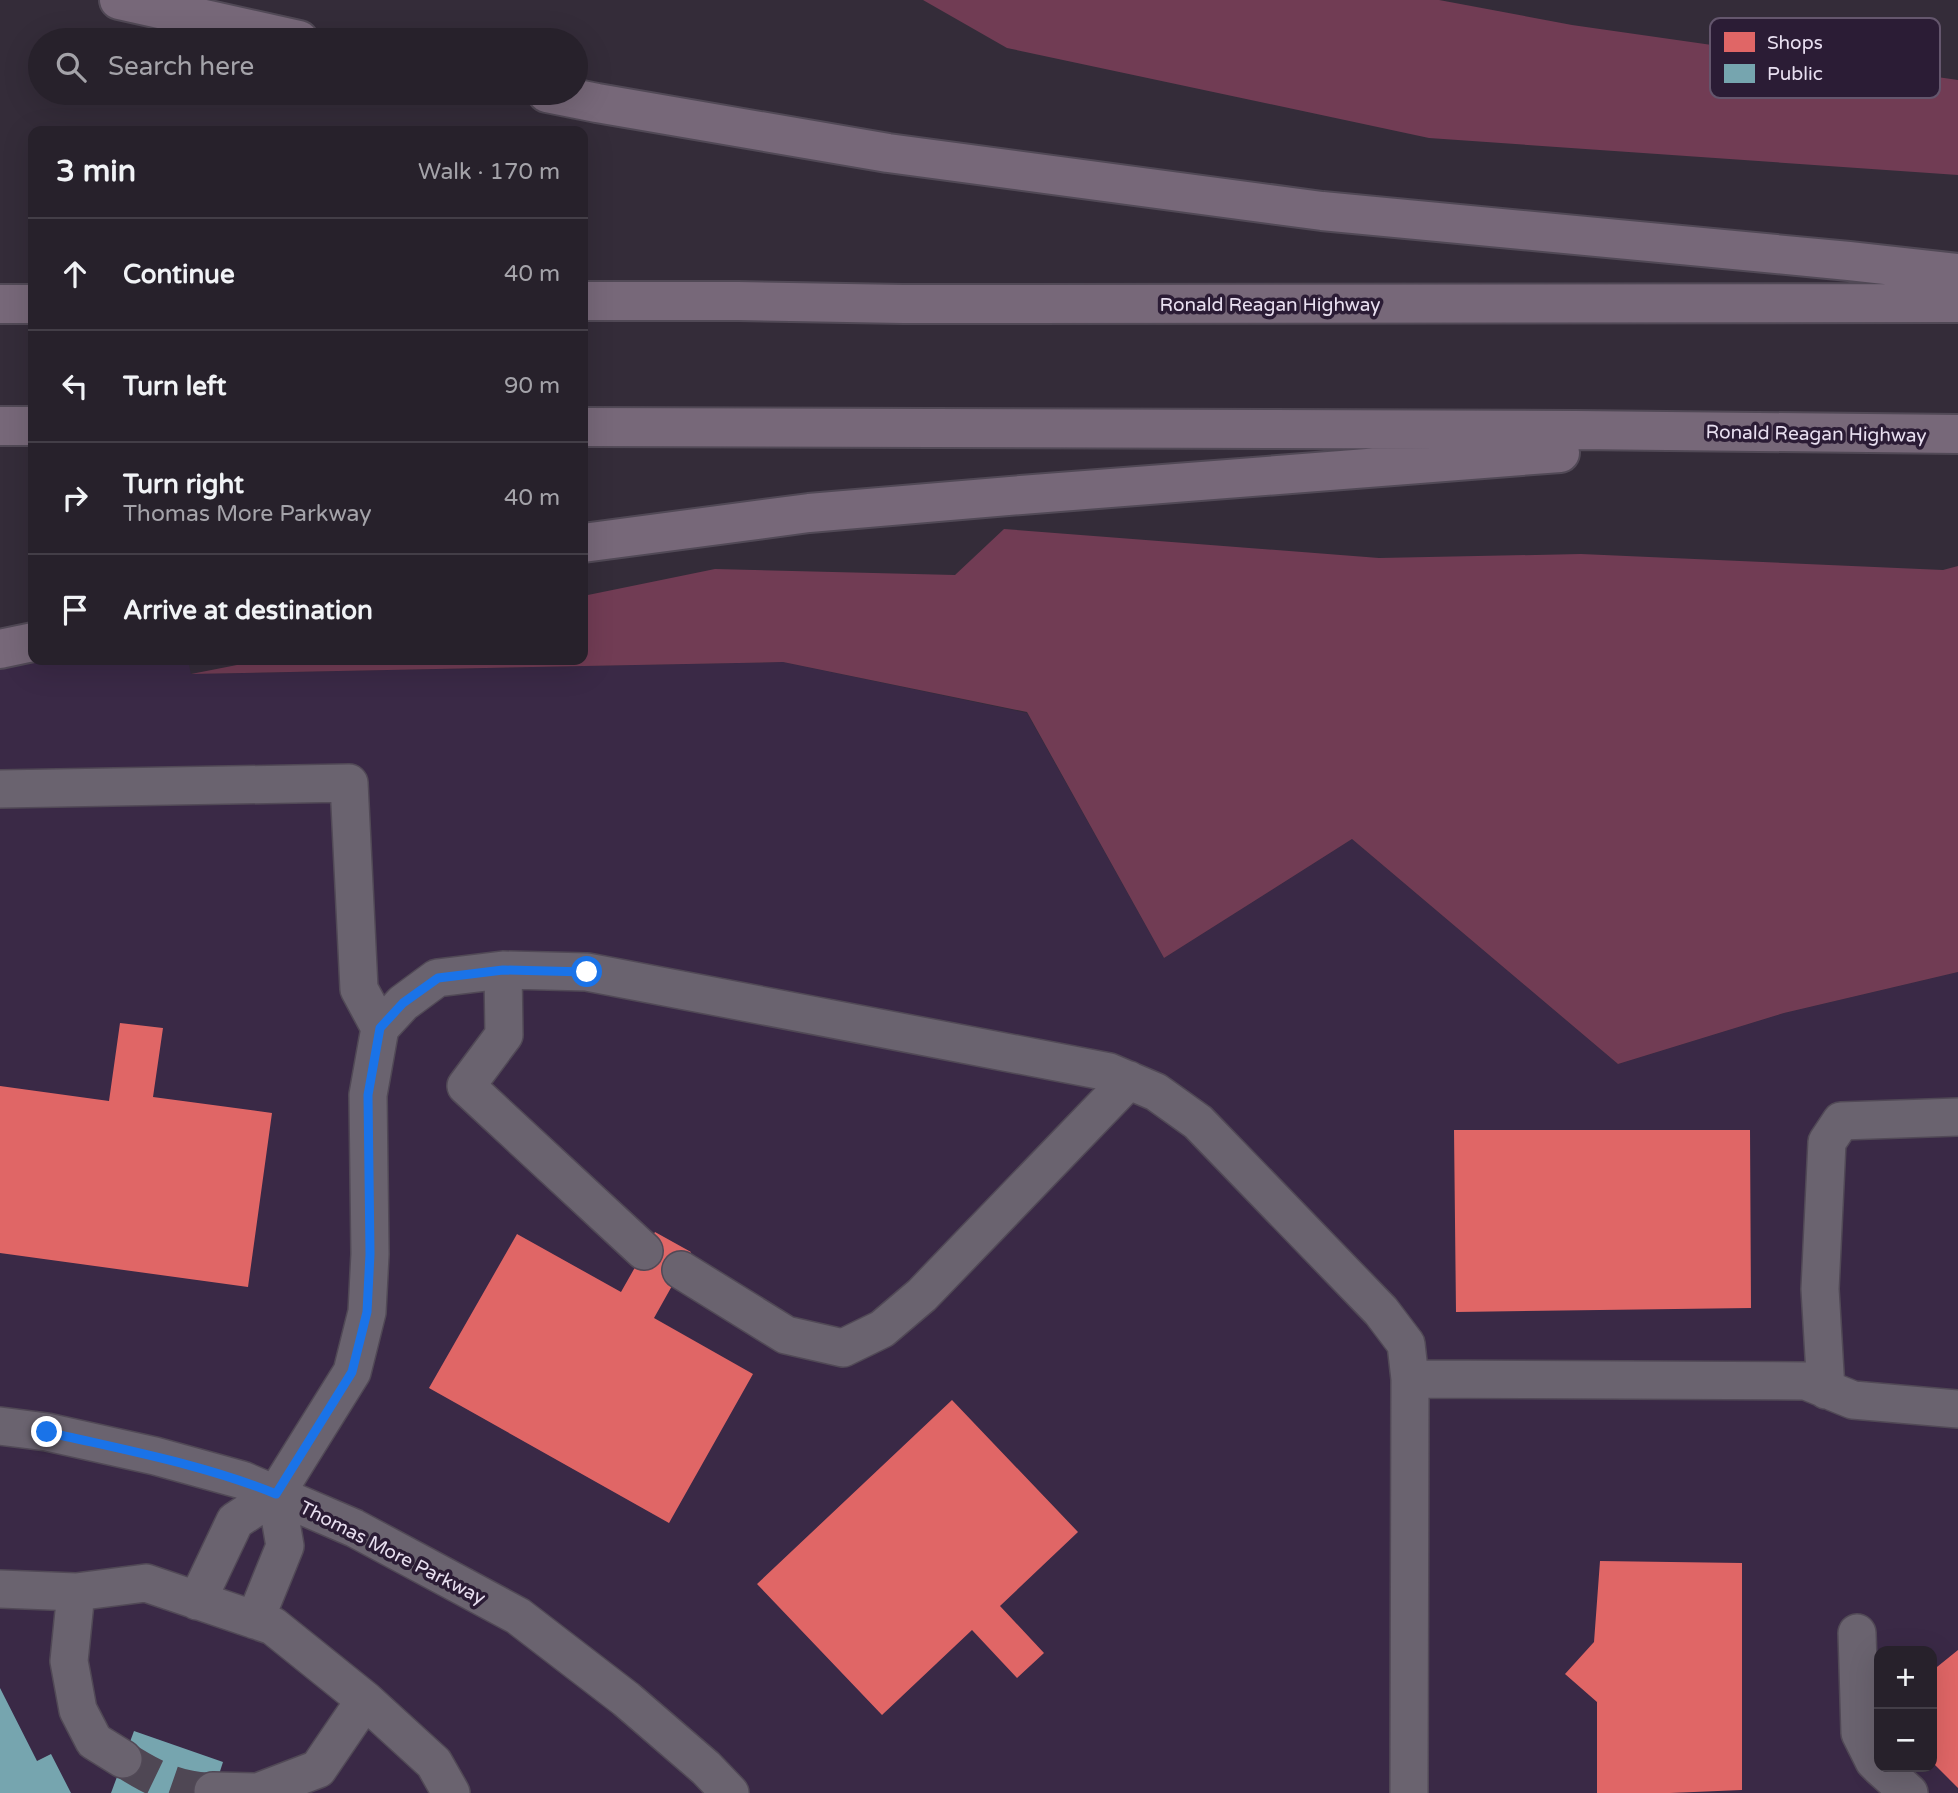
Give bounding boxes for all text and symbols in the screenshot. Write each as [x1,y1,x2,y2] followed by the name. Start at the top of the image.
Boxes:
[1710,18,1940,98] legend
[28,28,588,105] search box
[1767,32,1823,54] text: Shops
[52,48,90,86] icon: search
[108,51,254,82] text: Search here
[1767,63,1823,85] text: Public
[56,153,136,190] text: 3 min
[418,158,560,186] text: Walk · 170 m
[56,255,94,293] icon: ahead
[123,259,235,290] text: Continue
[504,260,560,288] text: 40 m
[1159,294,1381,316] street label: Ronald Reagan Highway
[56,367,94,405] icon: left
[123,371,226,402] text: Turn left
[504,372,560,400] text: 90 m
[1705,421,1927,447] street label: Ronald Reagan Highway
[123,469,244,500] text: Turn right
[56,479,94,517] icon: right
[504,484,560,512] text: 40 m
[123,500,372,528] text: Thomas More Parkway
[56,591,94,629] icon: arrive
[123,595,373,626] text: Arrive at destination
[571,956,602,987] route start
[31,1416,62,1447] route end
[296,1496,489,1609] street label: Thomas More Parkway
[1874,1646,1937,1772] map controls
[1874,1646,1937,1709] button: +
[1874,1709,1937,1772] button: −

